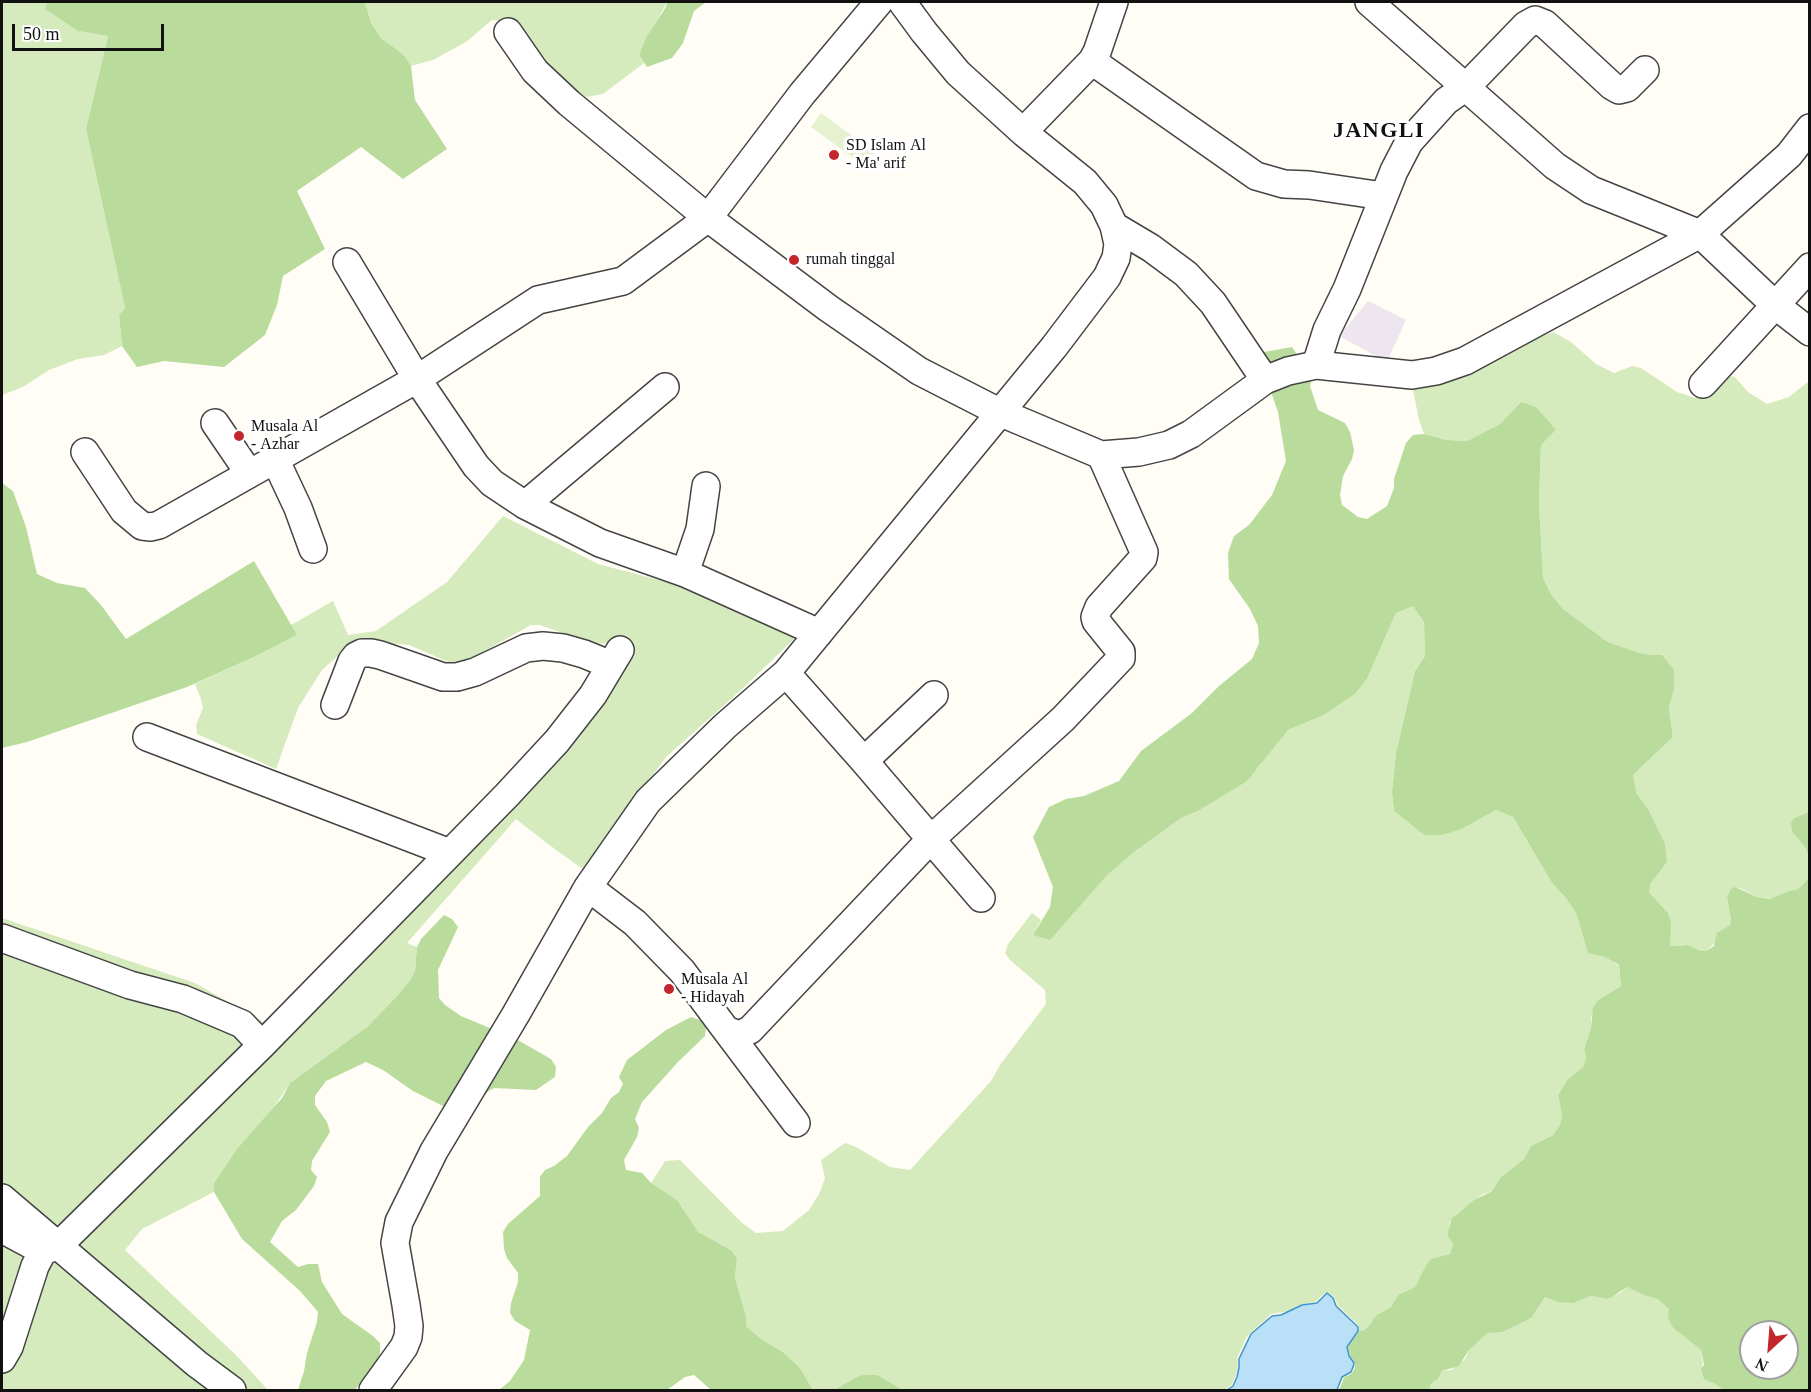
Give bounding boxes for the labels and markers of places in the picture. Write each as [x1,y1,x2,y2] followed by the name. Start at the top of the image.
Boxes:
[846,136,926,174] place label: SD Islam Al - Ma' arif
[827,148,841,162] marker: SD Islam Al - Ma' arif
[806,250,895,270] place label: rumah tinggal
[787,253,801,267] marker: rumah tinggal
[251,417,318,455] place label: Musala Al - Azhar
[232,429,246,443] marker: Musala Al - Azhar
[681,970,748,1008] place label: Musala Al - Hidayah
[662,982,676,996] marker: Musala Al - Hidayah

